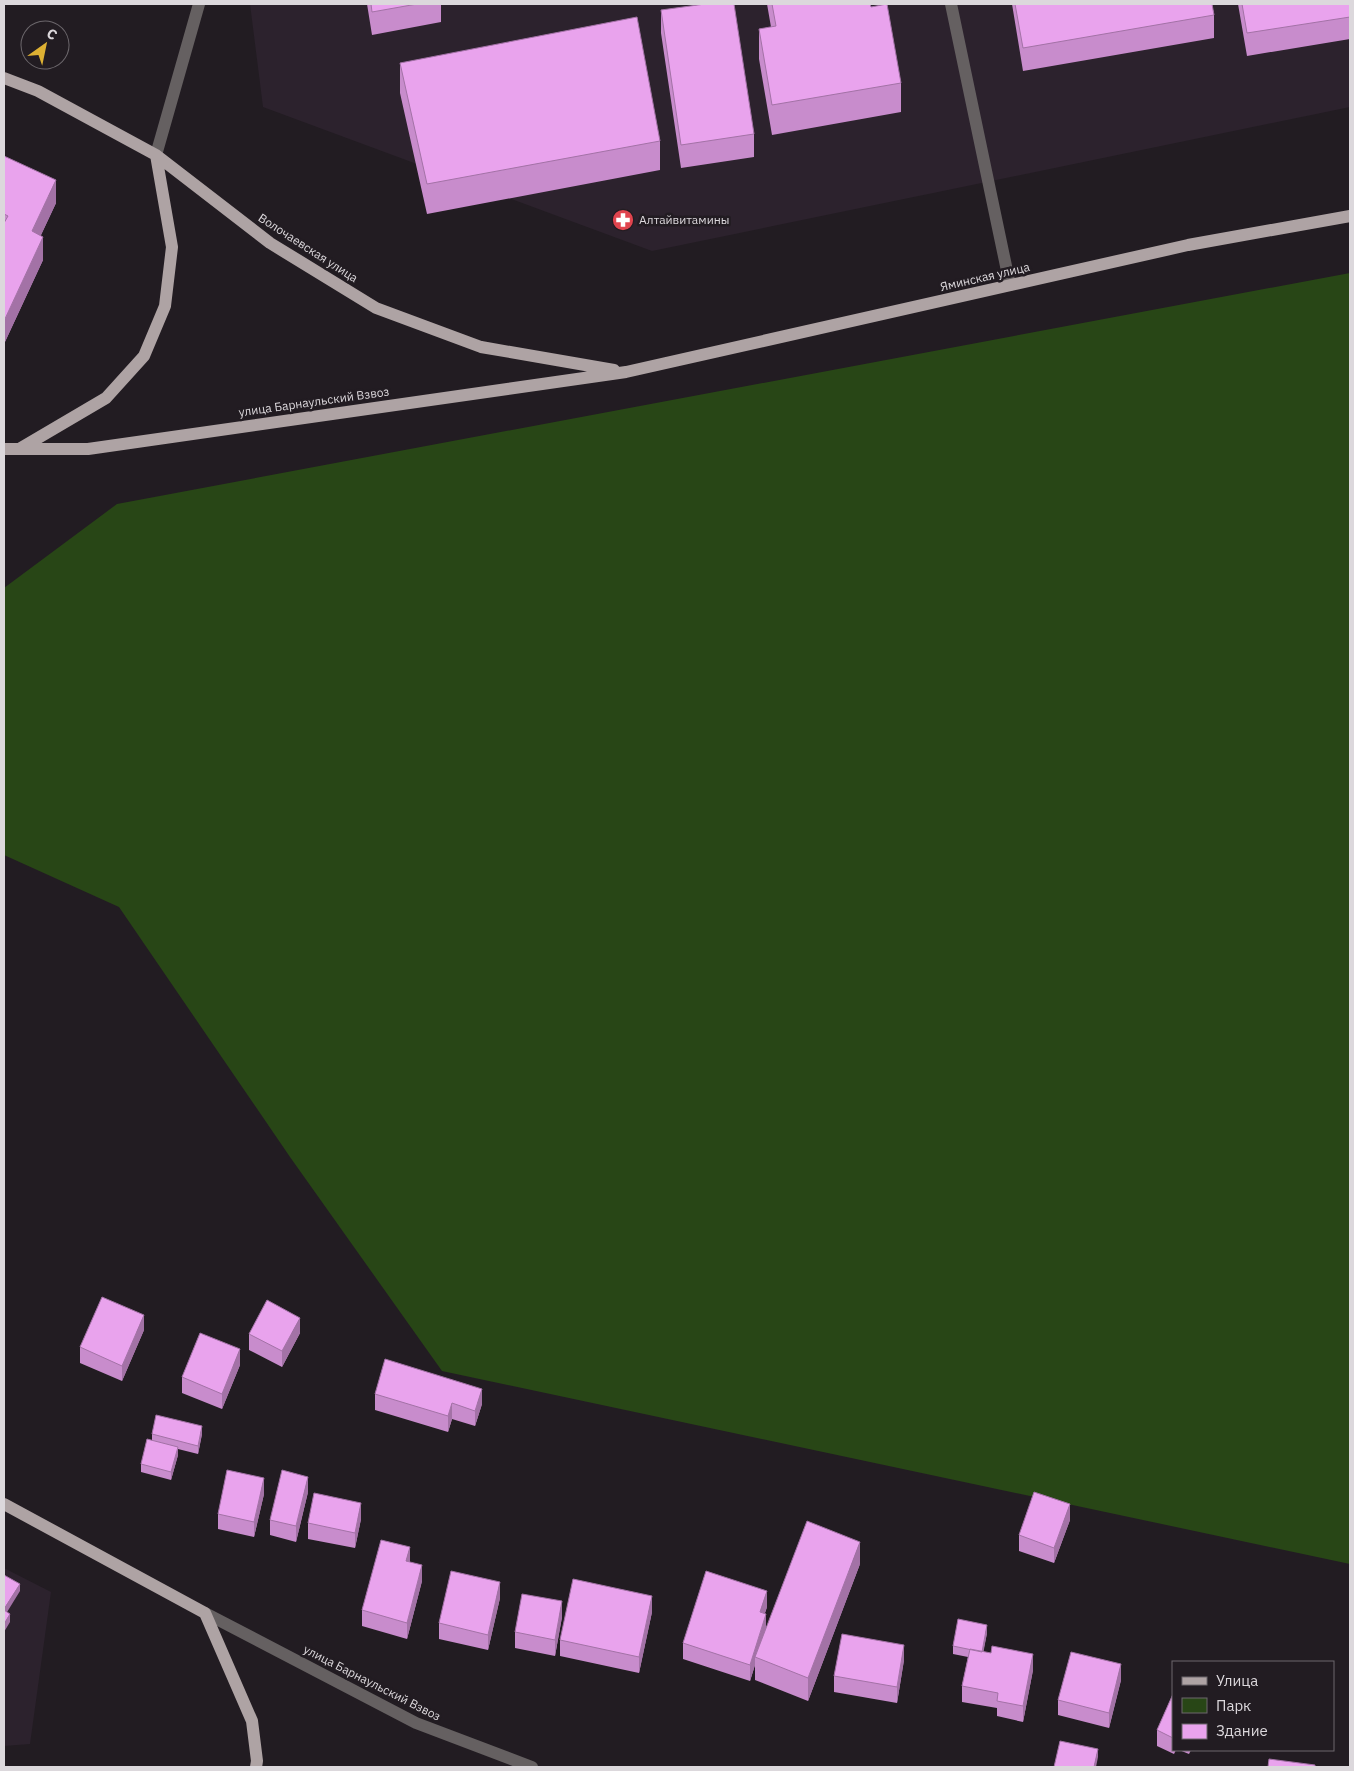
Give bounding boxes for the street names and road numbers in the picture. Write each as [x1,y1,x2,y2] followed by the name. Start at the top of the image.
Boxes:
[256,210,361,286] street label: Волочаевская улица
[939,259,1032,294] street label: Яминская улица
[238,383,390,420] street label: улица Барнаульский Взвоз
[301,1641,443,1724] street label: улица Барнаульский Взвоз

